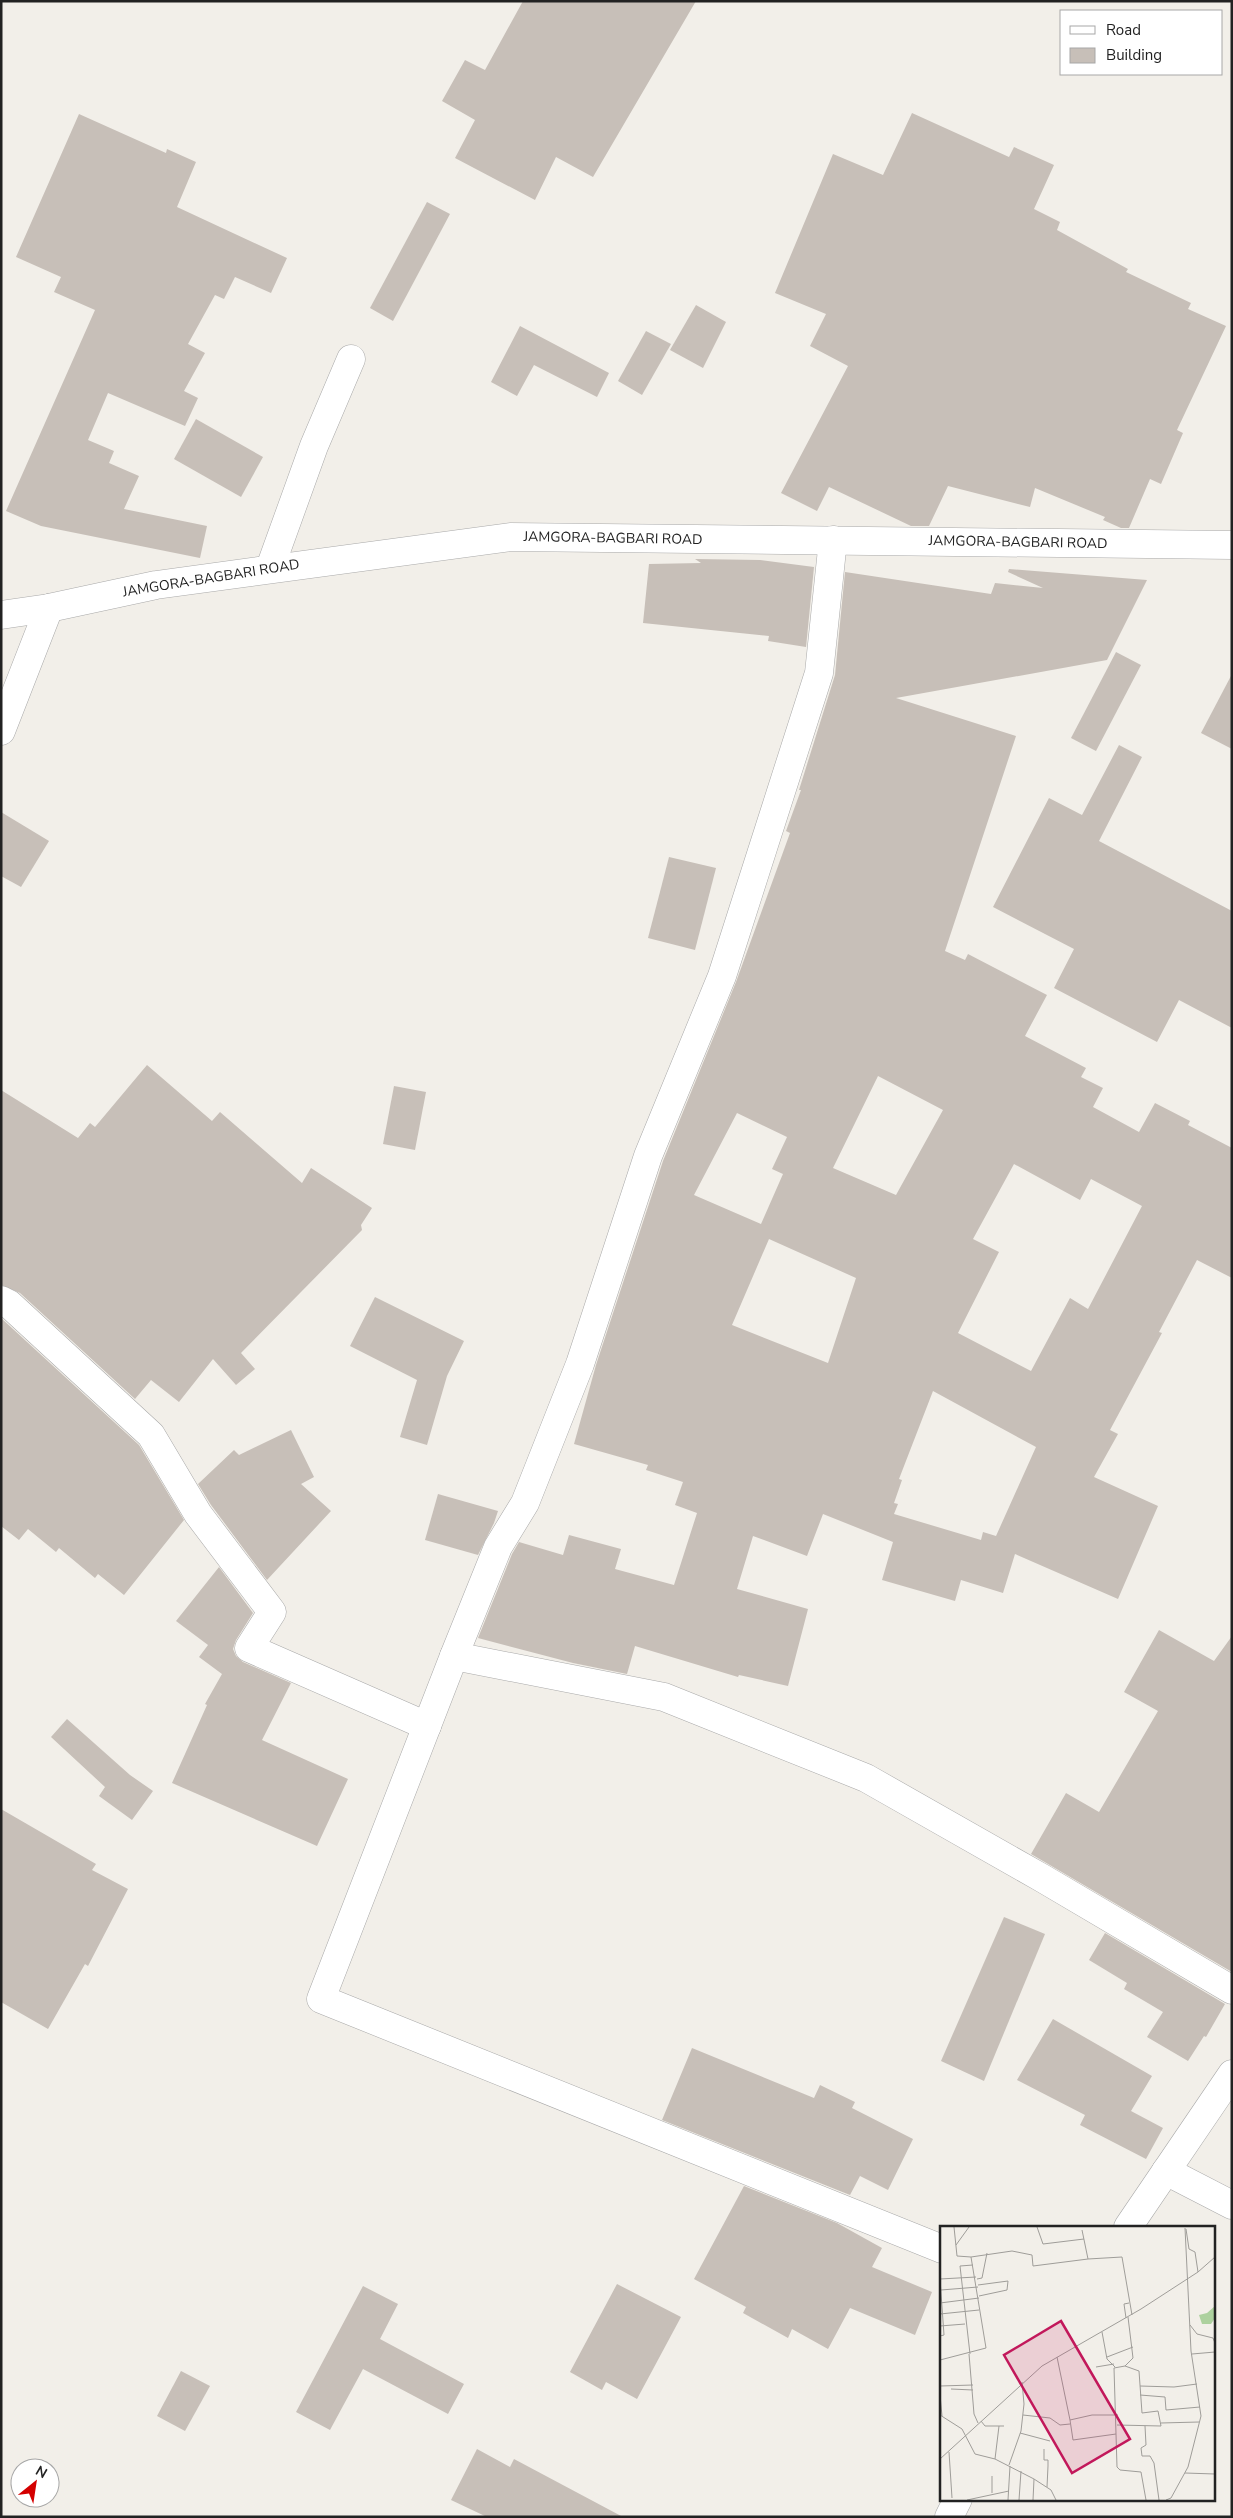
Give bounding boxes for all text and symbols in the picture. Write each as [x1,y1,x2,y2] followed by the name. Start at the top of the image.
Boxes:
[1060,10,1223,75] legend
[1106,20,1141,40] text: Road
[1106,45,1162,65] text: Building
[522,527,703,549] street label: JAMGORA-BAGBARI ROAD
[927,531,1108,553] street label: JAMGORA-BAGBARI ROAD
[120,555,301,602] street label: JAMGORA-BAGBARI ROAD
[940,2226,1216,2500] inset map
[10,2458,60,2508] north arrow
[32,2461,51,2483] text: N

